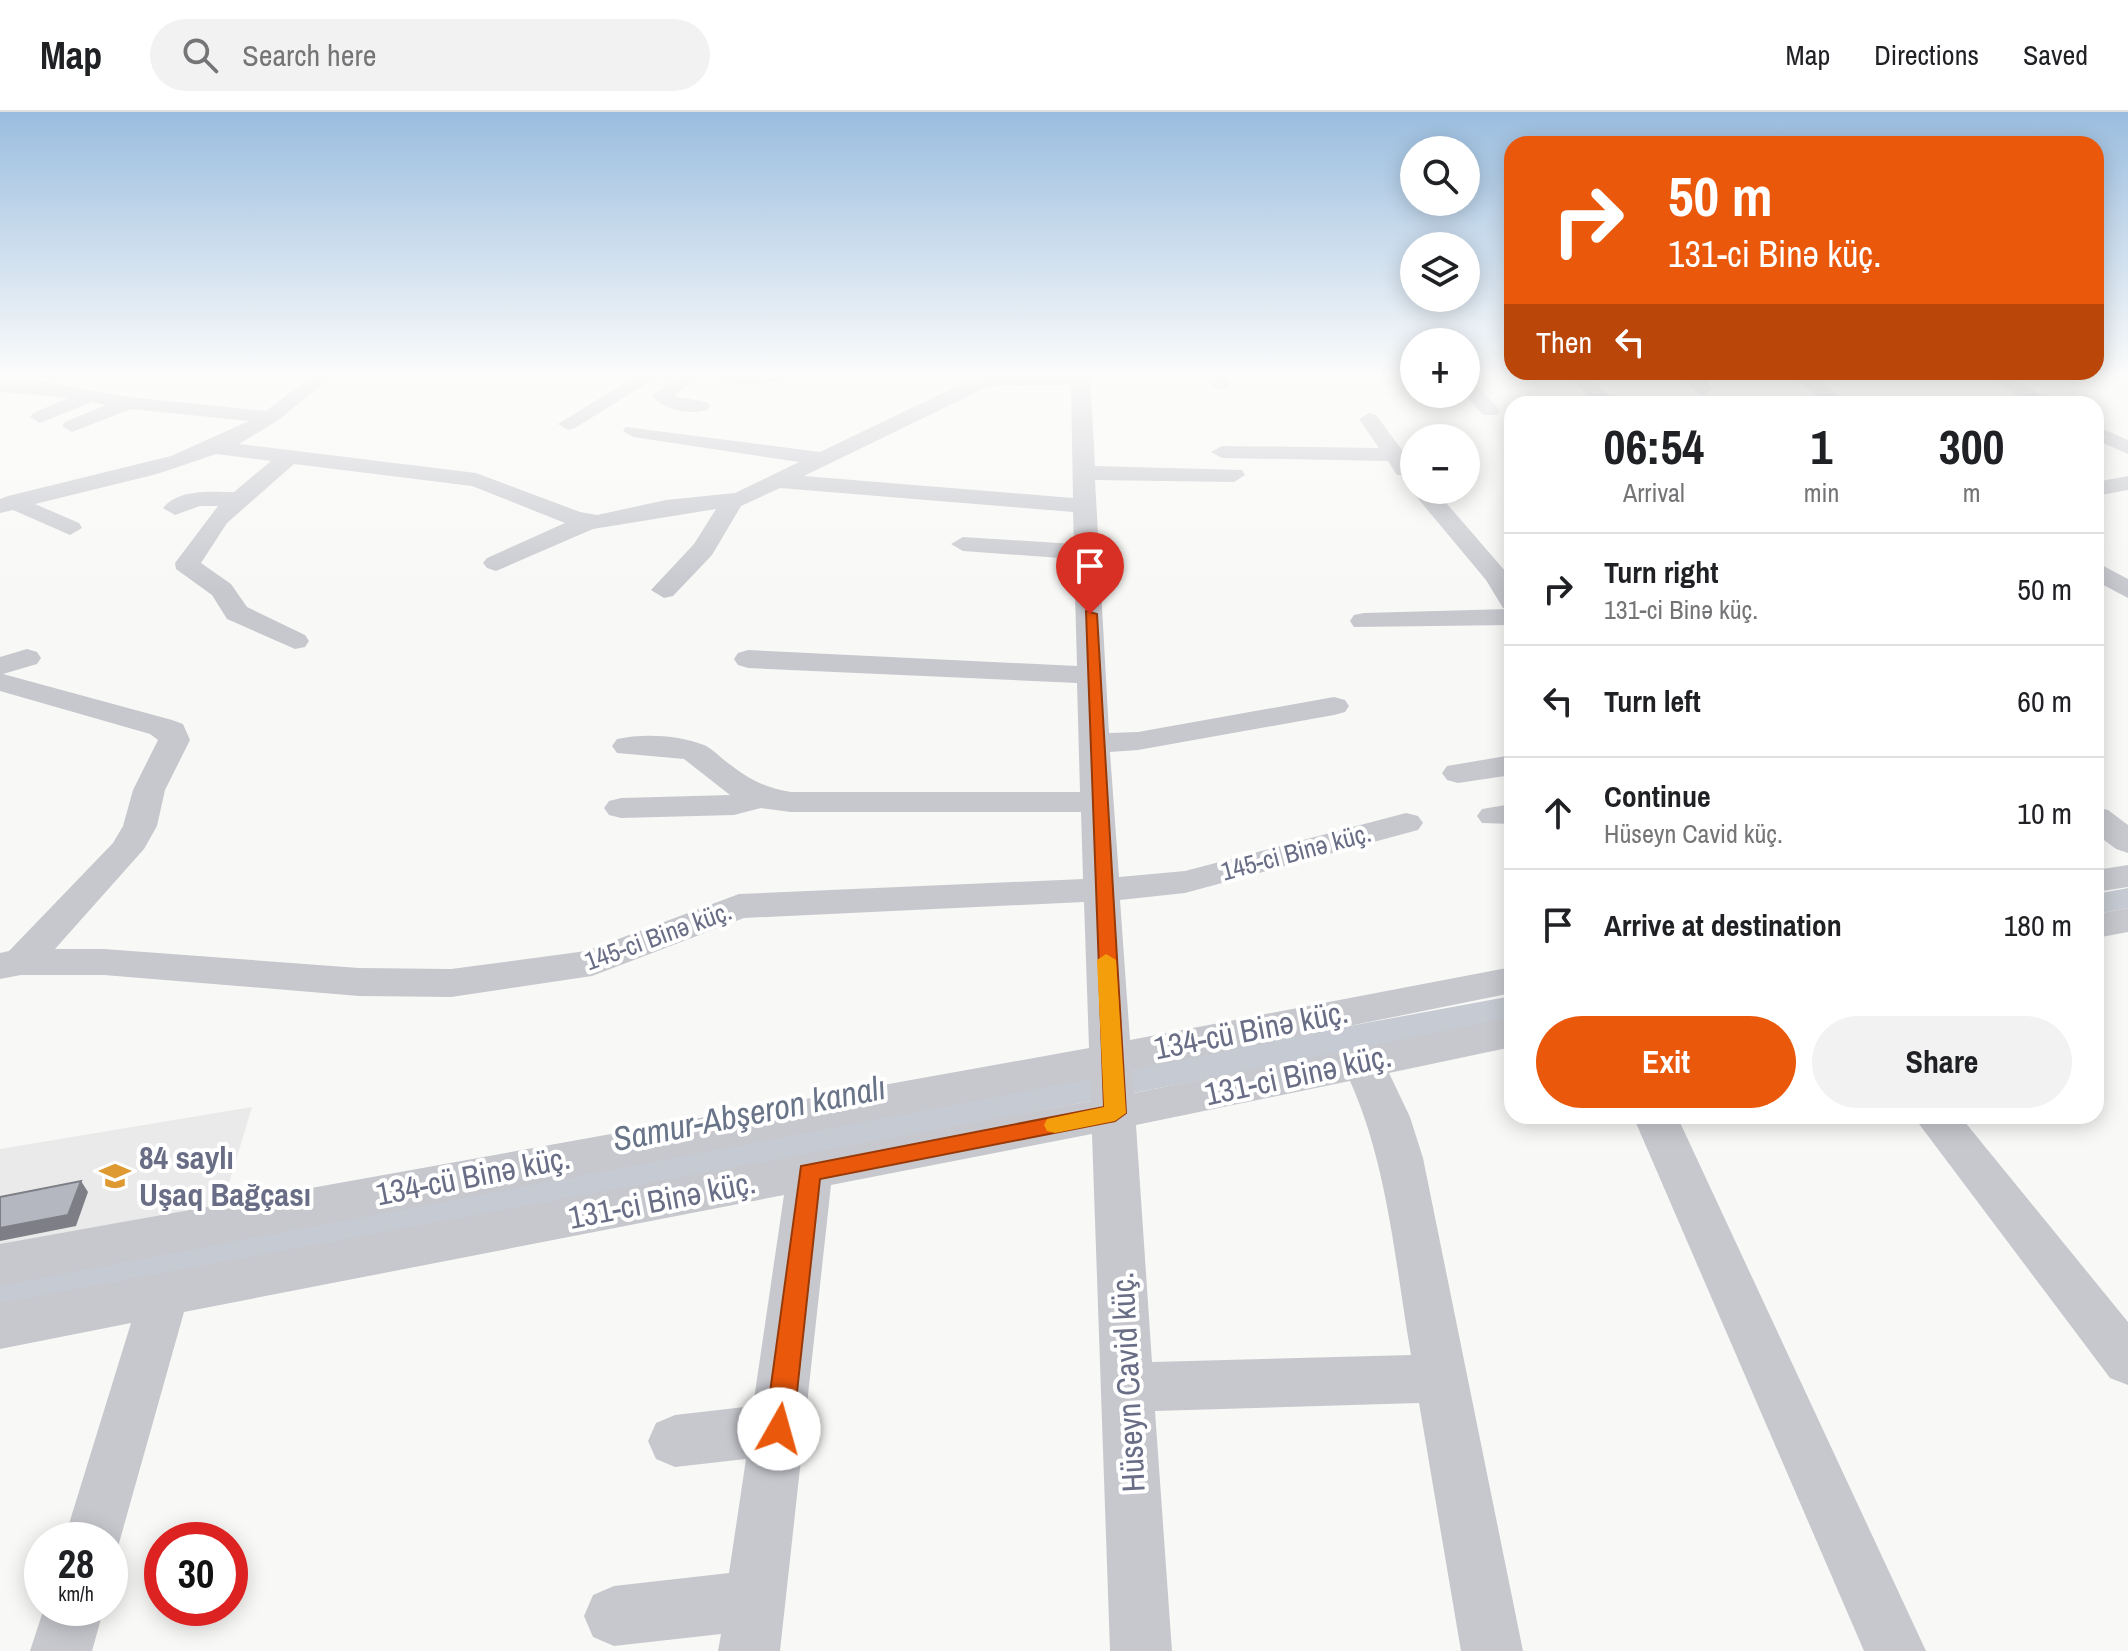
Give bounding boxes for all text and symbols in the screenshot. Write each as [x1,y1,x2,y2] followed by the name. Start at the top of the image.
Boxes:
[150,19,710,91] search box
[40,30,102,81] text: Map
[178,33,222,77] icon: search
[242,35,376,75] text: Search here
[1786,36,1830,74] text: Map
[1874,36,1979,74] text: Directions
[2023,36,2088,74] text: Saved
[1400,136,1480,504] map controls
[1400,136,1480,216] button: search
[1668,158,1773,233] text: 50 m
[1536,168,1640,272] icon: right
[1668,230,1881,278] text: 131-ci Binə küç.
[1400,232,1480,312] button: layers
[1608,320,1652,364] icon: left
[1536,322,1592,362] text: Then
[1400,328,1480,408] button: +
[1604,414,1704,479] text: 06:54
[1811,414,1832,479] text: 1
[1939,414,2004,479] text: 300
[1400,424,1480,504] button: −
[1623,475,1685,510] text: Arrival
[1804,475,1839,510] text: min
[1963,475,1981,510] text: m
[1056,532,1124,614] pin
[1068,544,1112,588] icon: arrive
[1604,552,1718,592] text: Turn right
[1536,567,1580,611] icon: right
[2017,569,2072,609] text: 50 m
[1604,592,1758,627] text: 131-ci Binə küç.
[1536,679,1580,723] icon: left
[1604,681,1701,721] text: Turn left
[2017,681,2072,721] text: 60 m
[1604,776,1711,816] text: Continue
[1536,791,1580,835] icon: ahead
[2017,793,2072,833] text: 10 m
[1217,815,1375,888] street label: 145-ci Binə küç.
[1604,816,1783,851] text: Hüseyn Cavid küç.
[579,893,736,978] street label: 145-ci Binə küç.
[1536,903,1580,947] icon: arrive
[1604,905,1842,945] text: Arrive at destination
[2004,905,2072,945] text: 180 m
[1150,990,1352,1069] street label: 134-cü Binə küç.
[1536,1016,1796,1108] button: Exit
[1812,1016,2072,1108] button: Share
[1201,1034,1395,1115] street label: 131-ci Binə küç.
[608,1064,890,1162] water label: Samur-Abşeron kanalı
[139,1136,311,1216] place label: 84 saylı Uşaq Bağçası
[372,1136,574,1215] street label: 134-cü Binə küç.
[98,1159,132,1193] school or university icon: 84 saylı Uşaq Bağçası
[565,1160,759,1239] street label: 131-ci Binə küç.
[1100,1271,1155,1493] street label: Hüseyn Cavid küç.
[737,1387,821,1471] position arrow
[144,1522,248,1626] speed limit sign: 30
[58,1537,94,1590] text: 28
[58,1580,94,1607] text: km/h

